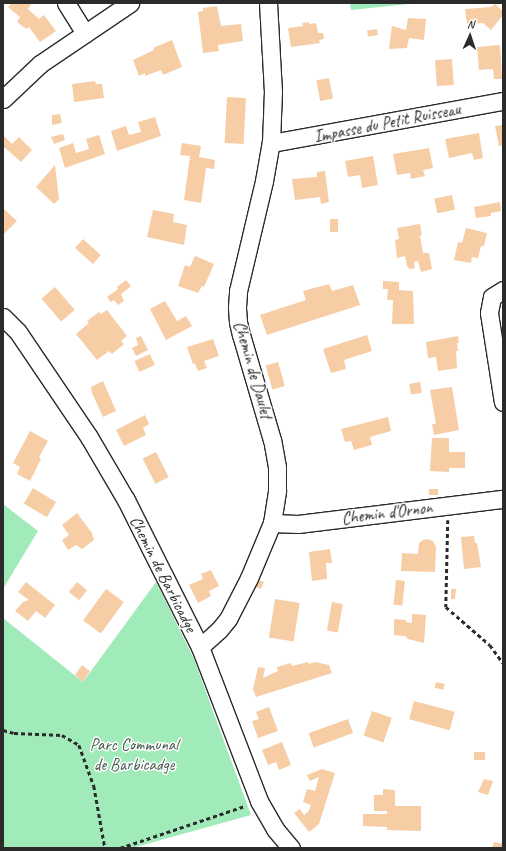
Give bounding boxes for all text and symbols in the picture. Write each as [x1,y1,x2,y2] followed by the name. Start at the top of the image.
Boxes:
[450,16,490,56] north arrow
[467,17,474,31] text: N
[312,99,462,147] street label: Impasse du Petit Ruisseau
[229,319,277,421] street label: Chemin de Daulet
[340,497,434,529] street label: Chemin d'Ornon
[125,513,201,635] street label: Chemin de Barbicadge
[90,735,178,775] park label: Parc Communal de Barbicadge

